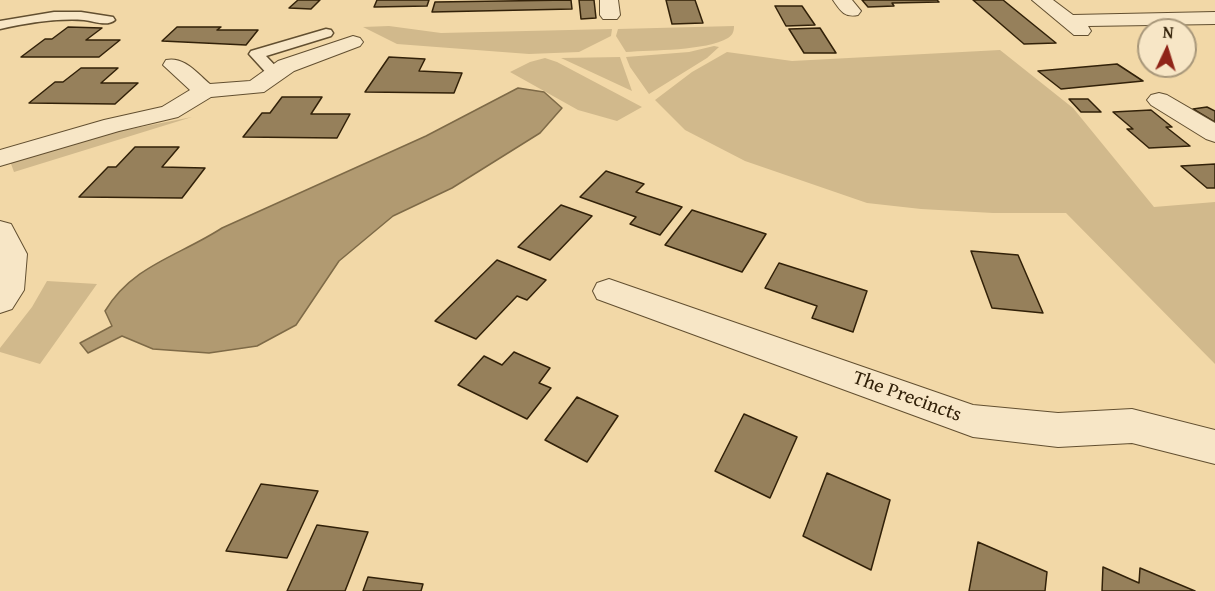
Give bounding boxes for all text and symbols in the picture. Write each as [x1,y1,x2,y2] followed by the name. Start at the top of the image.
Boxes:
[1137,18,1197,78] north arrow
[1162,20,1174,44] text: N
[849,366,965,428] street label: The Precincts

